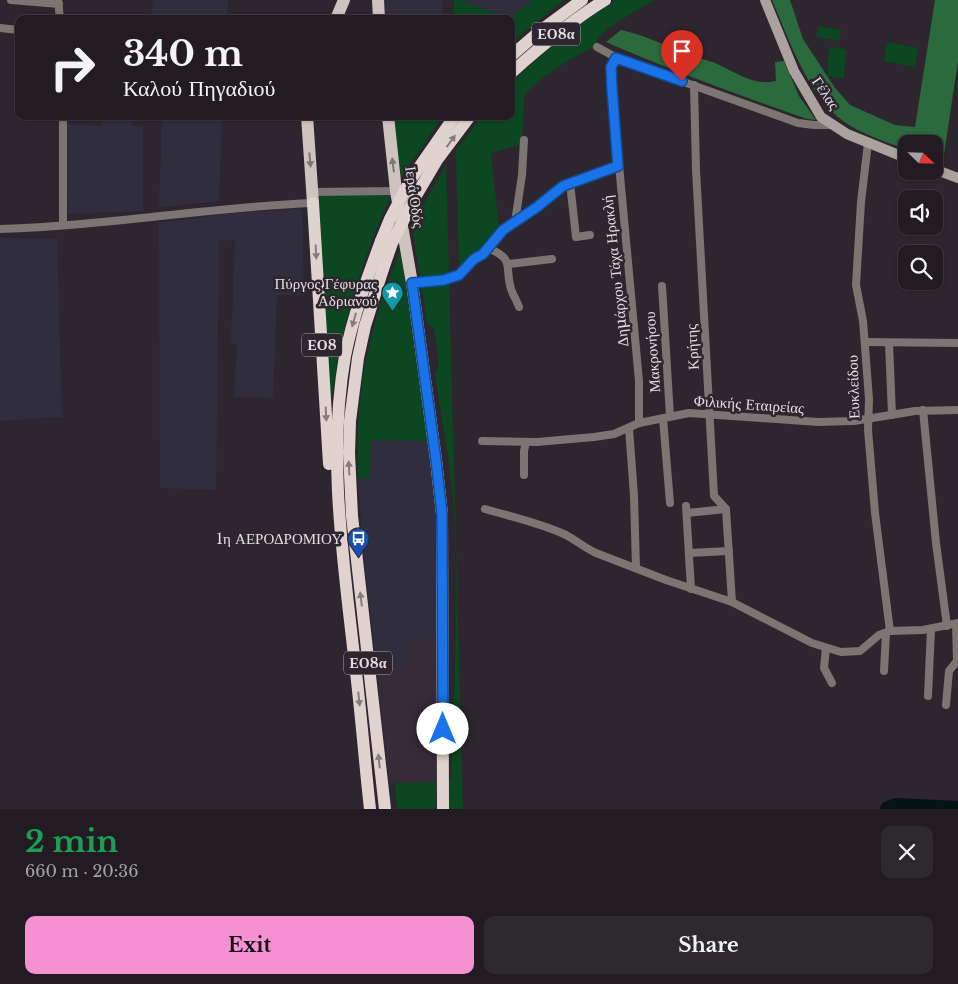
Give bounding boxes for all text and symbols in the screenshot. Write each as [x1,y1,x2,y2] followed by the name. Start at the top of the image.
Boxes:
[532,22,580,46] road number: ΕΟ8α
[661,30,703,81] pin
[123,32,243,75] text: 340 m
[40,35,105,100] icon: right
[668,37,696,65] icon: arrive
[808,73,844,113] street label: Γέλας
[123,75,275,102] text: Καλού Πηγαδιού
[446,134,456,148] one-way arrow
[898,135,942,180] north arrow
[898,135,943,290] map controls
[306,152,314,168] one-way arrow
[389,157,397,173] one-way arrow
[401,165,429,229] street label: Ιερά Οδός
[898,190,943,235] button: sound
[598,194,632,348] street label: Δημάρχου Τάχα Ηρακλή
[313,244,321,260] one-way arrow
[898,245,943,290] button: search
[275,274,377,310] place label: Πύργος Γέφυρας Αδριανού
[381,280,405,311] place icon: Πύργος Γέφυρας Αδριανού
[640,311,664,393] street label: Μακρονήσου
[350,312,358,327] one-way arrow
[681,323,703,370] street label: Κρήτης
[302,334,342,356] road number: ΕΟ8
[842,355,864,419] street label: Ευκλείδου
[693,391,805,417] street label: Φιλικής Εταιρείας
[322,406,330,422] one-way arrow
[345,459,353,475] one-way arrow
[346,526,370,557] bus stop icon: 1η ΑΕΡΟΔΡΟΜΙΟΥ
[216,529,342,548] place label: 1η ΑΕΡΟΔΡΟΜΙΟΥ
[357,591,365,607] one-way arrow
[344,651,392,674] road number: ΕΟ8α
[355,691,363,707] one-way arrow
[416,702,468,754] position arrow
[375,752,383,768] one-way arrow
[25,823,118,860] text: 2 min
[881,826,933,878] button: close
[25,861,139,881] text: 660 m · 20:36
[25,916,474,974] button: Exit
[484,916,933,974] button: Share

